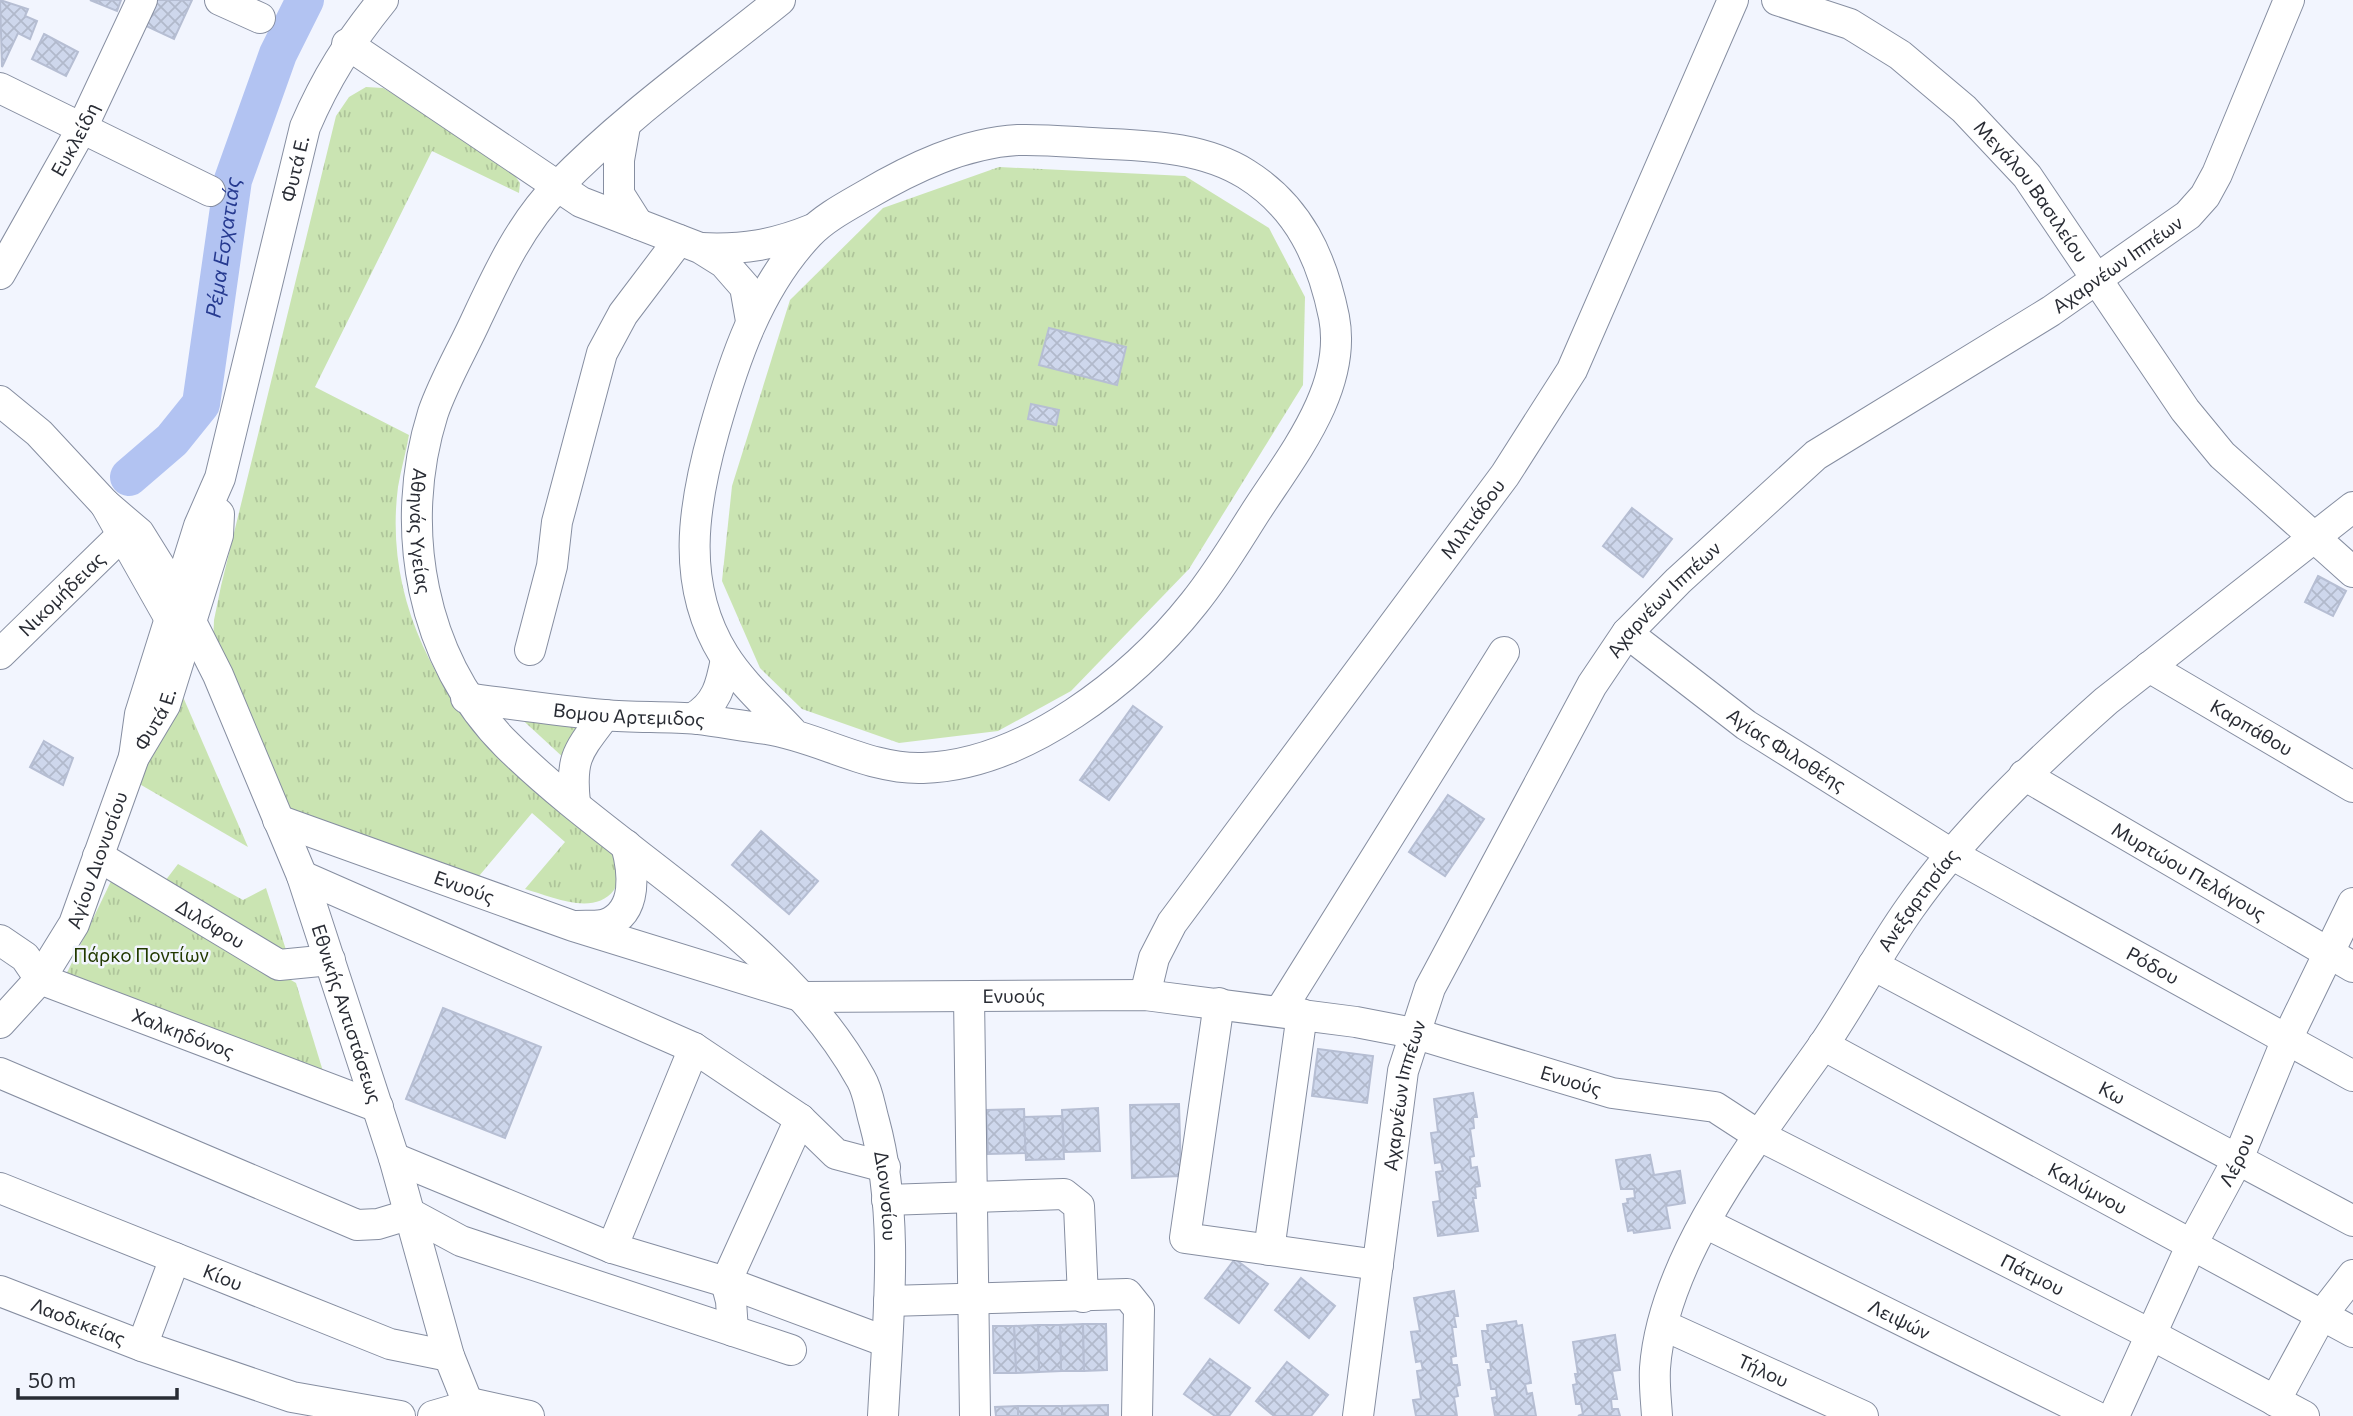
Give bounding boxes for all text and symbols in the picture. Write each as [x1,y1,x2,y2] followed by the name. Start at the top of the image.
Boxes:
[45,99,103,180] street label: Ευκλείδη
[1970,115,2094,266] street label: Μεγάλου Βασιλείου
[275,133,313,204] street label: Φυτά Ε.
[199,175,244,319] water label: Ρέμα Εσχατιάς
[2048,210,2187,317] street label: Αχαρνέων Ιππέων
[406,467,437,596] street label: Αθηνάς Υγείας
[1435,474,1509,563] street label: Μιλτιάδου
[1602,536,1725,662] street label: Αχαρνέων Ιππέων
[14,547,109,641] street label: Νικομήδειας
[129,686,180,754] street label: Φυτά Ε.
[2207,694,2297,760] street label: Καρπάθου
[552,698,706,731] street label: Βομου Αρτεμιδος
[1723,703,1851,796] street label: Αγίας Φιλοθέης
[61,788,132,932] street label: Αγίου Διονυσίου
[2108,817,2271,925] street label: Μυρτώου Πελάγους
[1872,843,1963,955] street label: Ανεξαρτησίας
[431,865,498,908] street label: Ενυούς
[172,894,249,953] street label: Διλόφου
[307,921,387,1106] street label: Εθνικής Αντιστάσεως
[2123,941,2183,989] street label: Ρόδου
[73,943,209,966] park label: Πάρκο Ποντίων
[982,984,1045,1007] street label: Ενυούς
[129,1003,238,1063] street label: Χαλκηδόνος
[1378,1017,1430,1172] street label: Αχαρνέων Ιππέων
[1538,1060,1604,1100] street label: Ενυούς
[2095,1076,2129,1108] street label: Κω
[2213,1130,2258,1190] street label: Λέρου
[870,1149,902,1241] street label: Διονυσίου
[2044,1157,2131,1219] street label: Καλύμνου
[1997,1248,2068,1300] street label: Πάτμου
[200,1259,246,1295] street label: Κίου
[28,1292,129,1350] street label: Λαοδικείας
[1865,1294,1935,1344] street label: Λειψών
[1734,1349,1792,1392] street label: Τήλου
[18,1356,177,1400] scale bar
[28,1367,76,1392] text: 50 m

